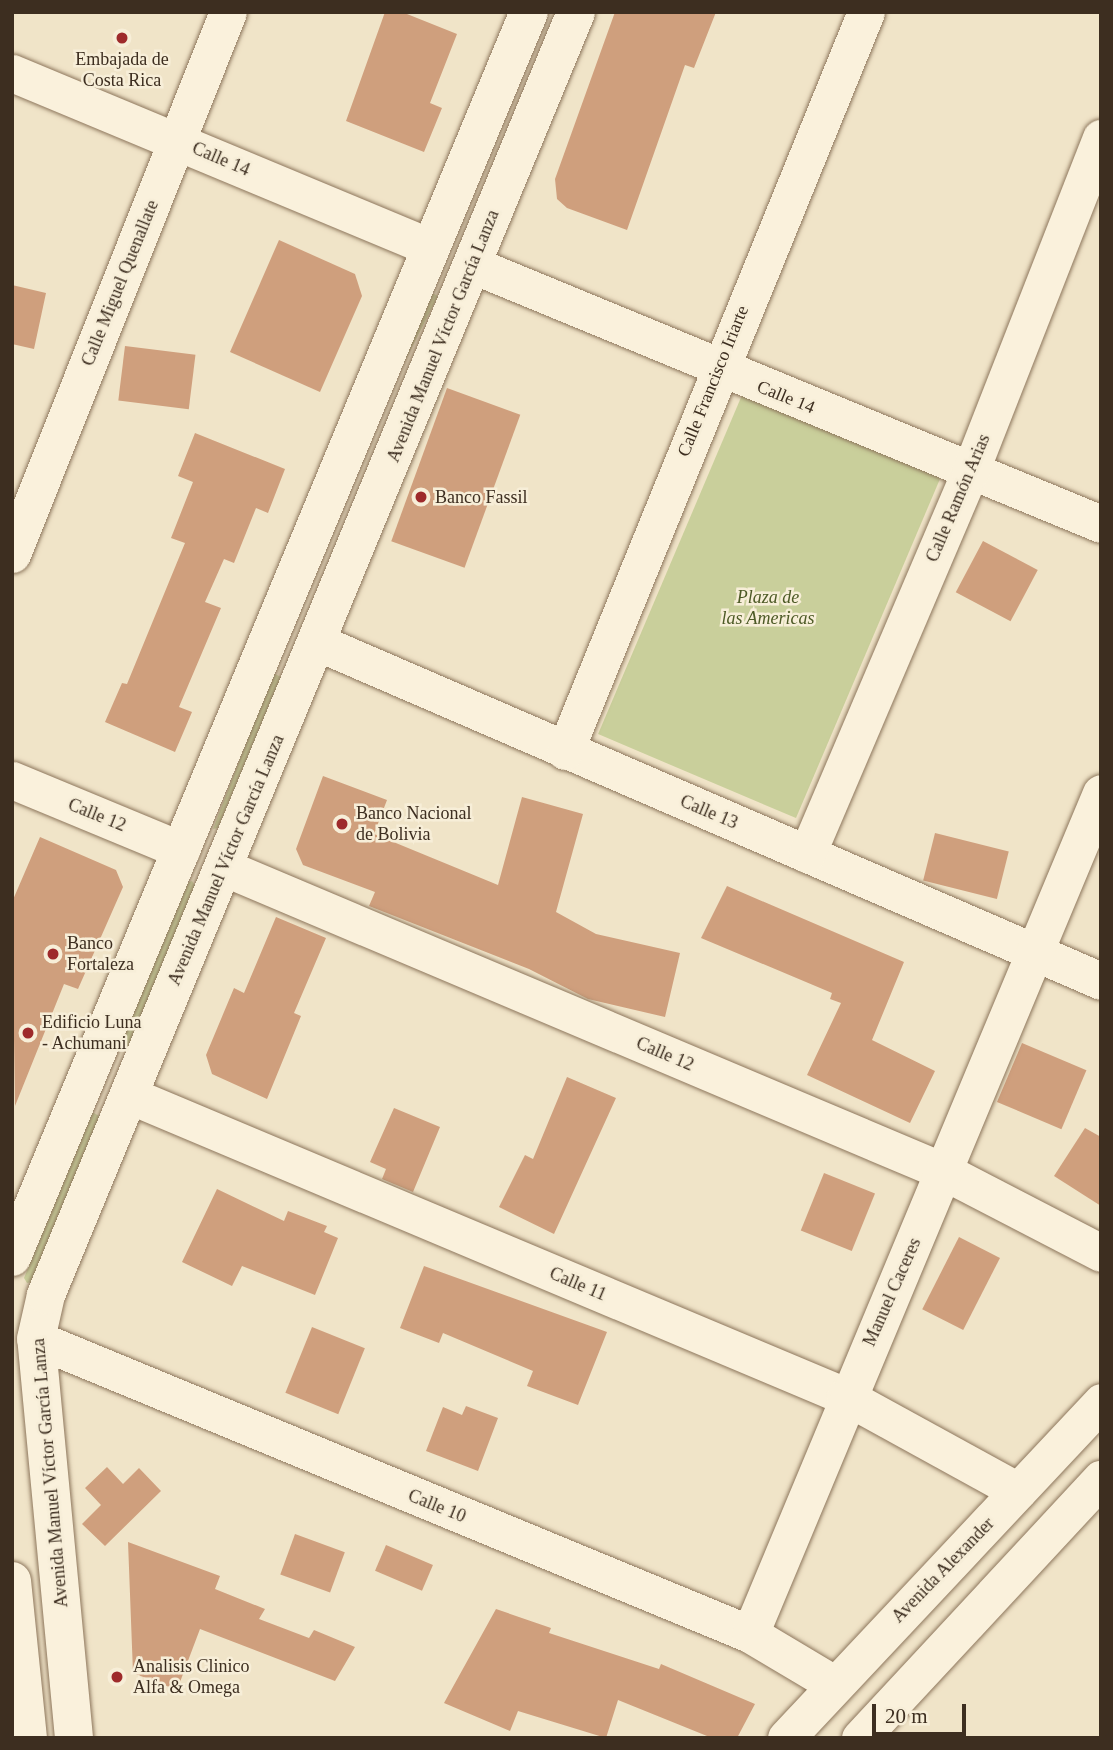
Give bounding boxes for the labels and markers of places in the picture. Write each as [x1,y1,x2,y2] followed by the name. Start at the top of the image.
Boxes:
[114,30,130,46] marker: Embajada de Costa Rica
[75,49,169,92] place label: Embajada de Costa Rica
[435,486,527,508] place label: Banco Fassil
[413,489,429,505] marker: Banco Fassil
[356,803,471,846] place label: Banco Nacional de Bolivia
[334,816,350,832] marker: Banco Nacional de Bolivia
[67,933,134,976] place label: Banco Fortaleza
[45,946,61,962] marker: Banco Fortaleza
[42,1012,141,1054] place label: Edificio Luna - Achumani
[20,1025,36,1041] marker: Edificio Luna - Achumani
[133,1656,249,1698] place label: Analisis Clinico Alfa & Omega
[107,1667,127,1687] marker: Analisis Clinico Alfa & Omega

